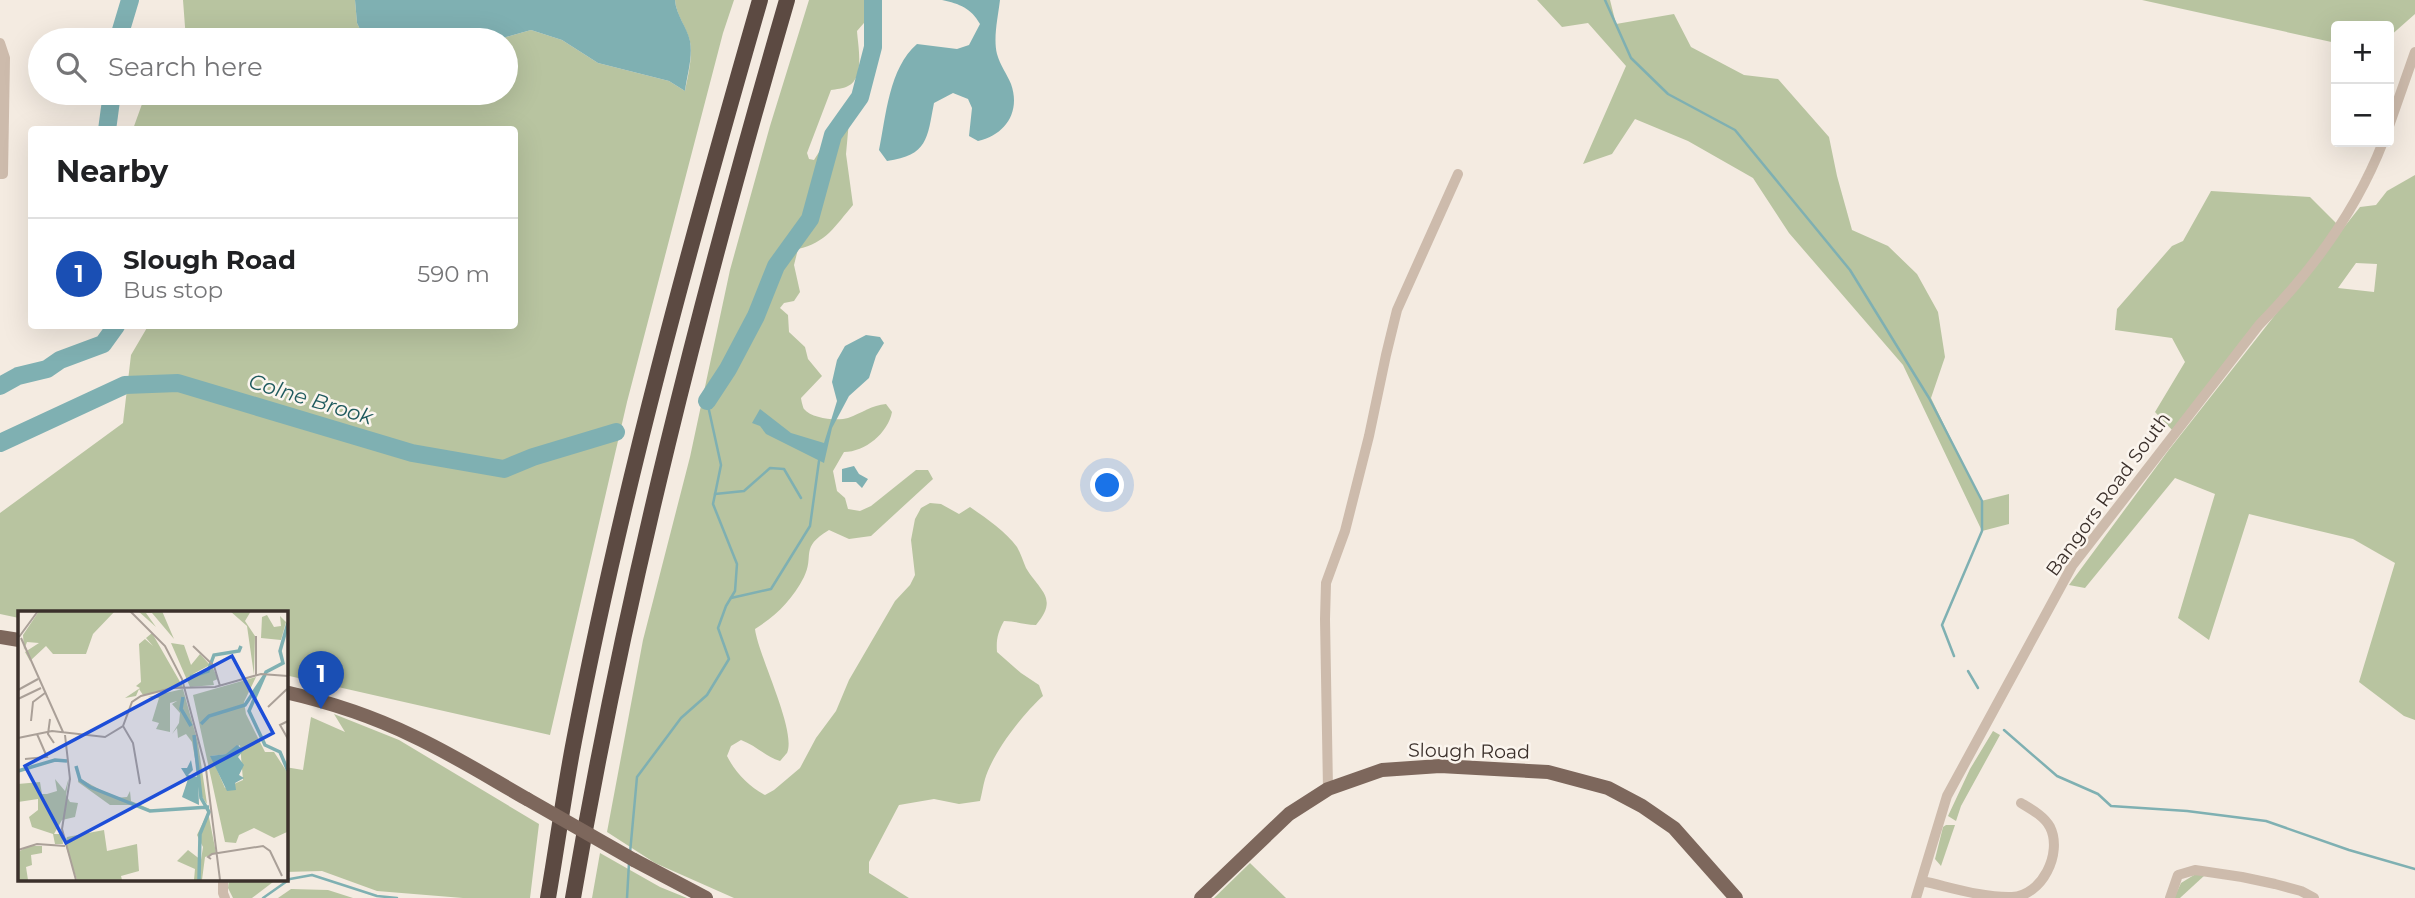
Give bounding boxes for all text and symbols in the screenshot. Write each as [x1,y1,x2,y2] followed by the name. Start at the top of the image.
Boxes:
[2331,21,2394,147] map controls
[2331,21,2394,84] button: +
[28,28,518,105] search box
[52,48,90,86] icon: search
[108,51,263,83] text: Search here
[2331,84,2394,147] button: −
[56,153,168,190] text: Nearby
[123,244,296,276] text: Slough Road
[74,260,84,288] text: 1
[417,260,490,288] text: 590 m
[123,276,223,304] text: Bus stop
[246,368,378,430] water label: Colne Brook
[2041,408,2175,580] street label: Bangors Road South
[1090,468,1124,502] your location
[18,611,287,880] inset map
[298,651,344,709] pin: 1
[1408,738,1530,764] street label: Slough Road

